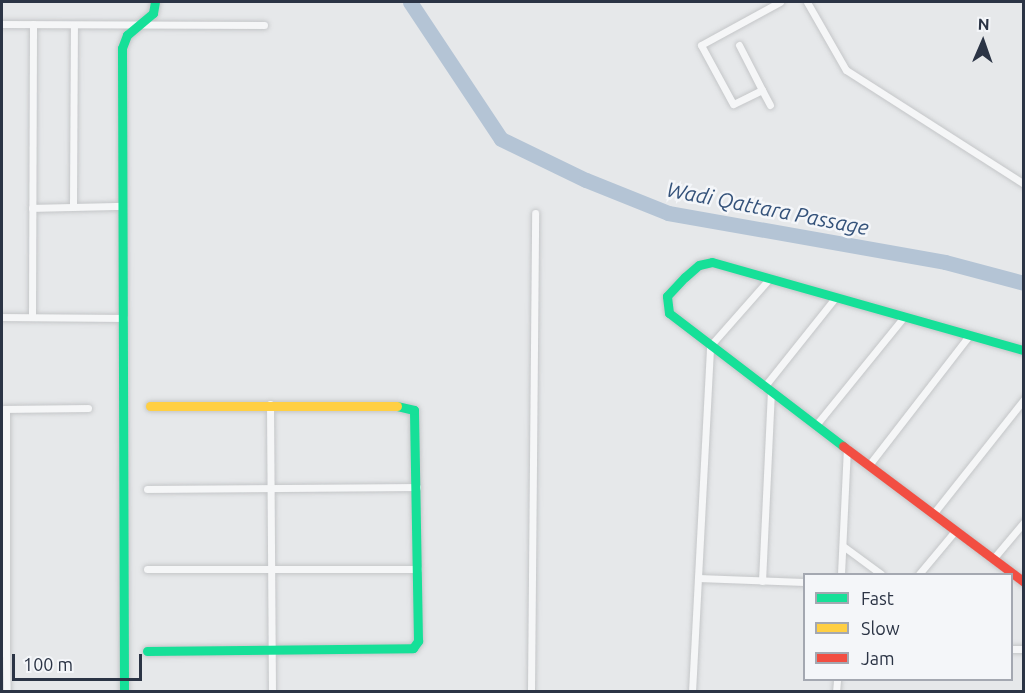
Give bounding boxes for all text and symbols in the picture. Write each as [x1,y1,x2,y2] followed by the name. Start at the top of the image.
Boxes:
[953,12,1013,72] north arrow
[977,15,990,33] text: N
[665,176,871,240] water label: Wadi Qattara Passage
[803,573,1013,681] legend
[861,588,894,608] text: Fast
[861,618,900,638] text: Slow
[15,642,146,680] scale bar
[861,648,895,668] text: Jam
[23,654,73,674] text: 100 m

